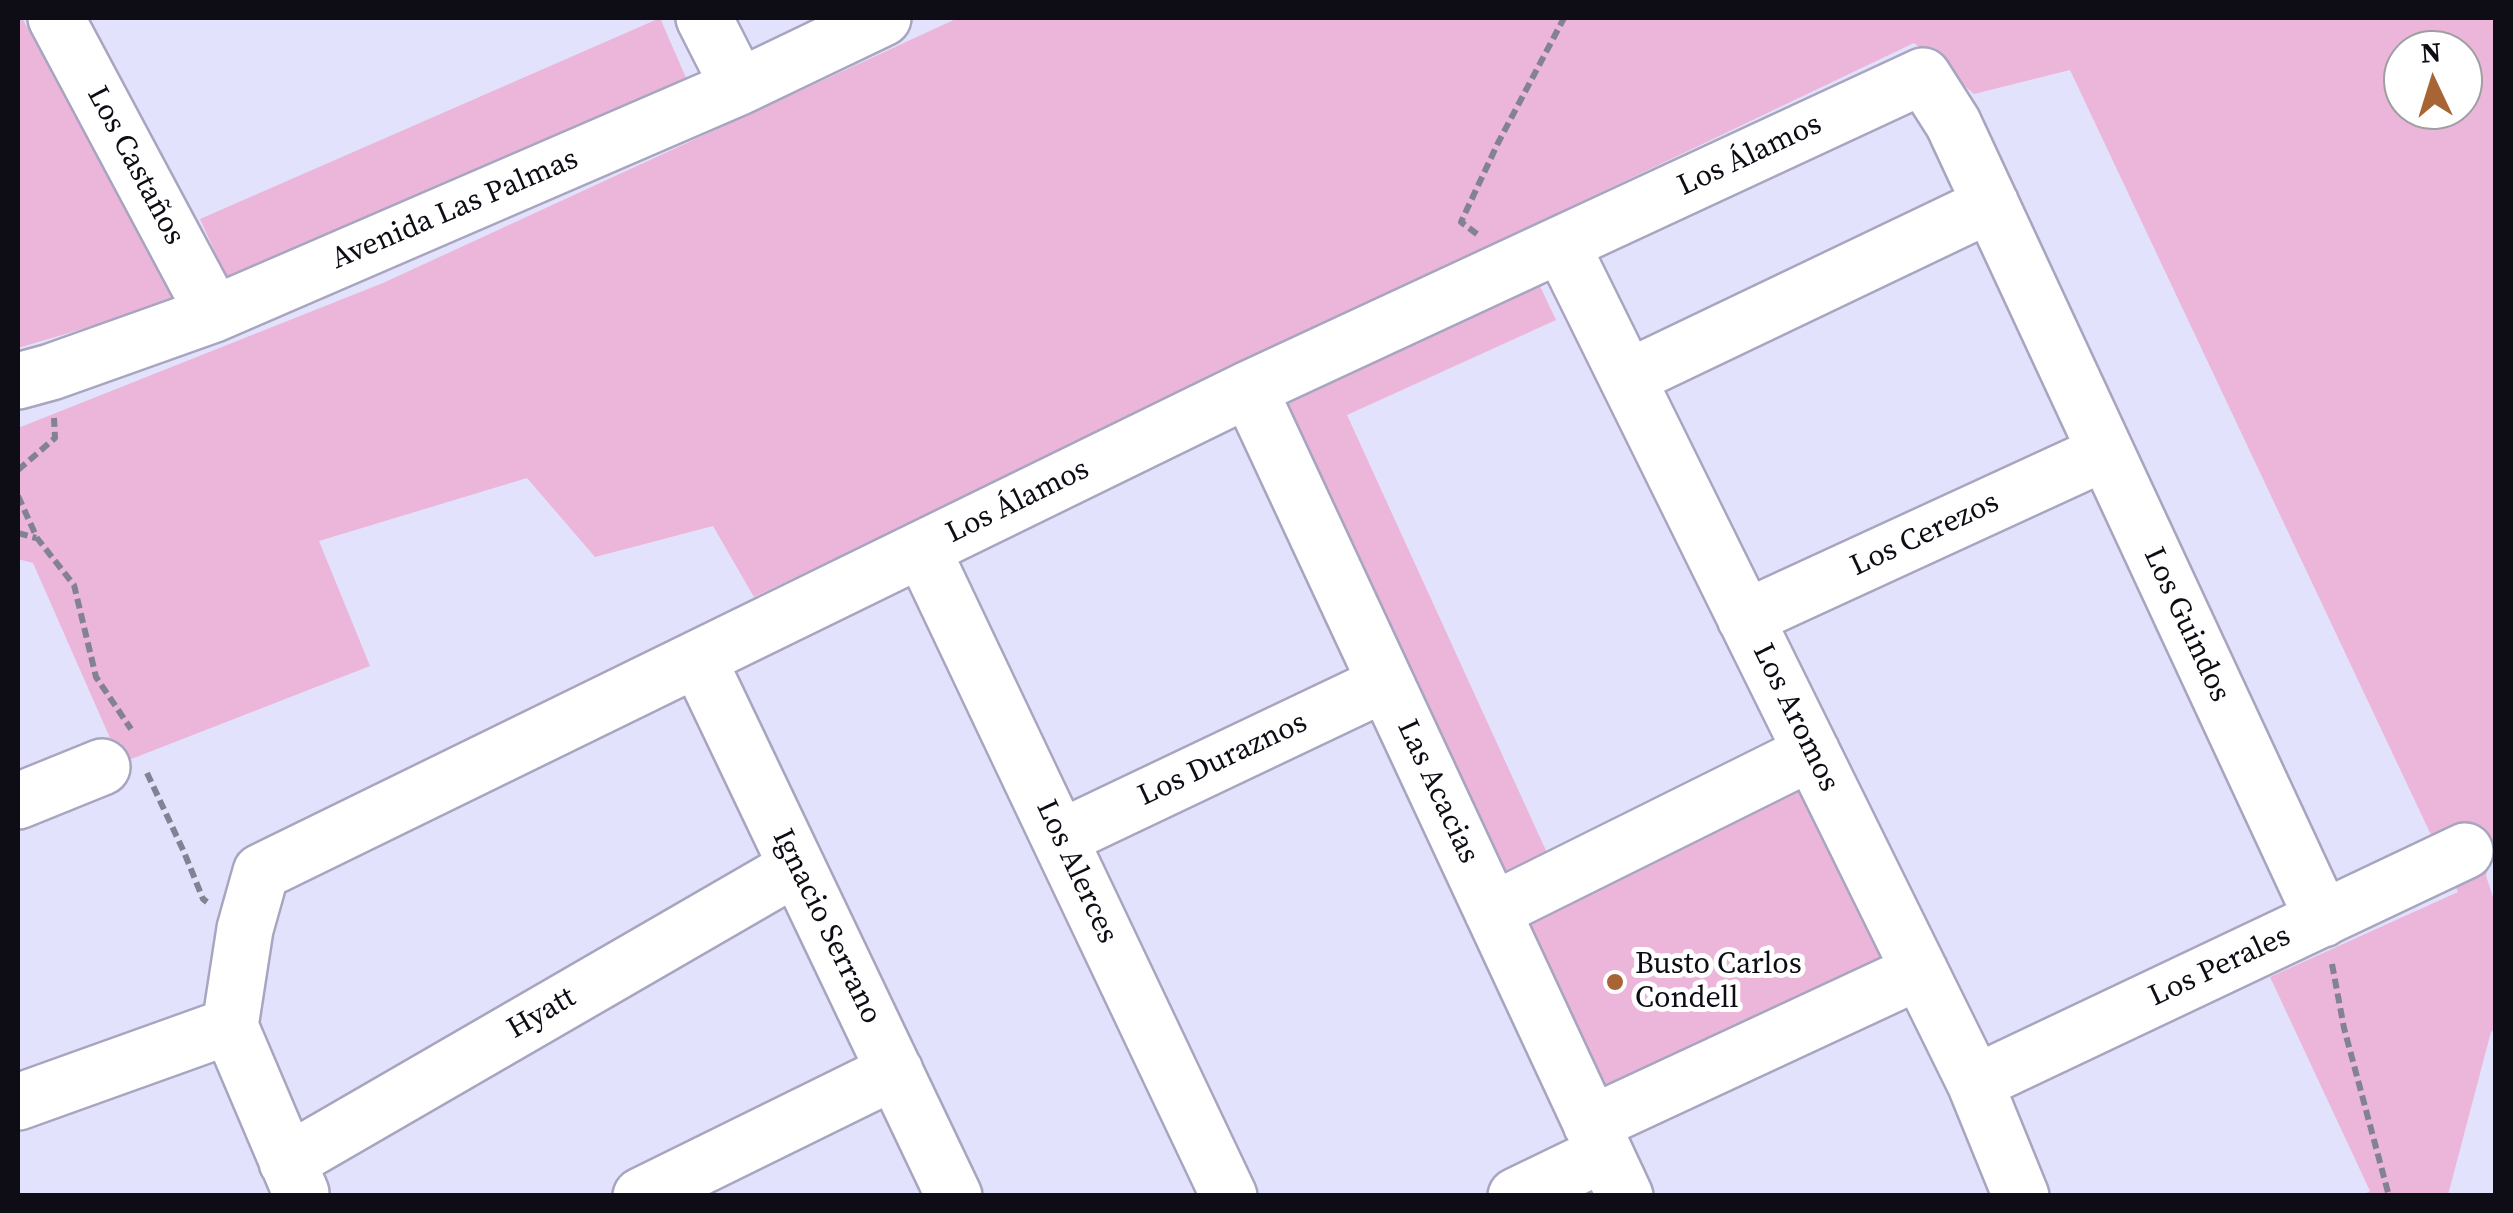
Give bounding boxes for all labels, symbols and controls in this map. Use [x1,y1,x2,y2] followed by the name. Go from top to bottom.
[2383,30,2483,130] north arrow
[2420,32,2443,72] text: N
[78,81,192,251] street label: Los Castaños
[1672,107,1828,205] street label: Los Álamos
[326,142,584,278] street label: Avenida Las Palmas
[941,452,1095,552] street label: Los Álamos
[1845,485,2005,585] street label: Los Cerezos
[2135,542,2237,708] street label: Los Guindos
[1744,638,1846,798] street label: Los Aromos
[1133,705,1313,815] street label: Los Duraznos
[1388,714,1486,870] street label: Las Acacias
[1027,795,1125,949] street label: Los Alerces
[763,824,889,1030] street label: Ignacio Serrano
[2144,919,2296,1015] street label: Los Perales
[1635,947,1802,1018] place label: Busto Carlos Condell
[1604,971,1626,993] marker: Busto Carlos Condell
[502,980,582,1048] street label: Hyatt

